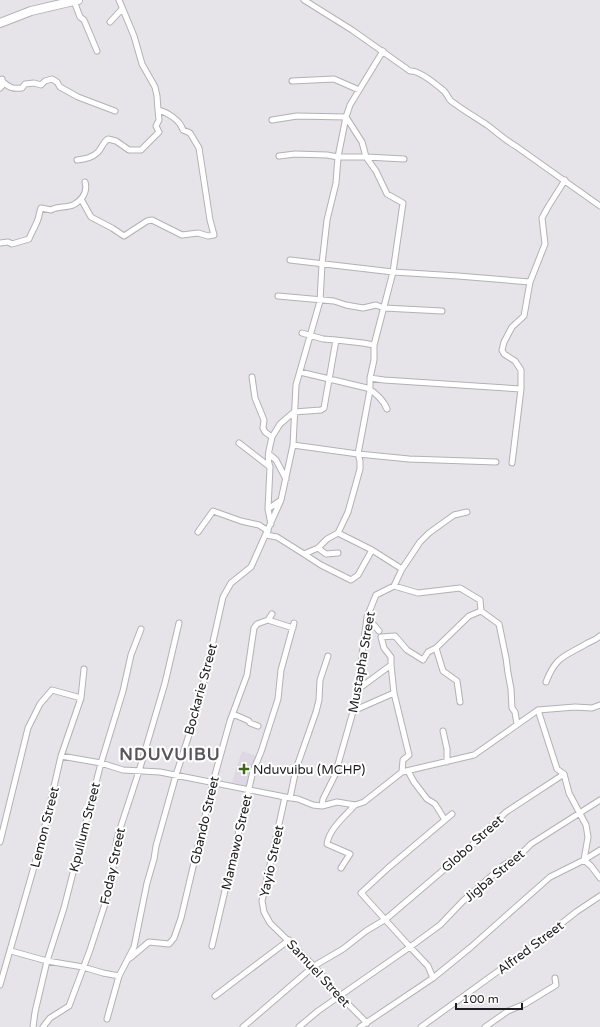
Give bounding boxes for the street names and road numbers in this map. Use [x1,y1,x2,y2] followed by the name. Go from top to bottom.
[345,610,379,714] street label: Mustapha Street
[181,642,221,737] street label: Bockarie Street
[187,775,223,866] street label: Gbando Street
[66,781,104,874] street label: Kpullum Street
[27,785,63,870] street label: Lemon Street
[218,793,256,892] street label: Mamawo Street
[438,812,507,876] street label: Globo Street
[257,824,287,899] street label: Yayio Street
[97,826,129,906] street label: Foday Street
[461,846,528,906] street label: Jigba Street
[494,918,567,978] street label: Alfred Street
[283,937,354,1011] street label: Samuel Street

